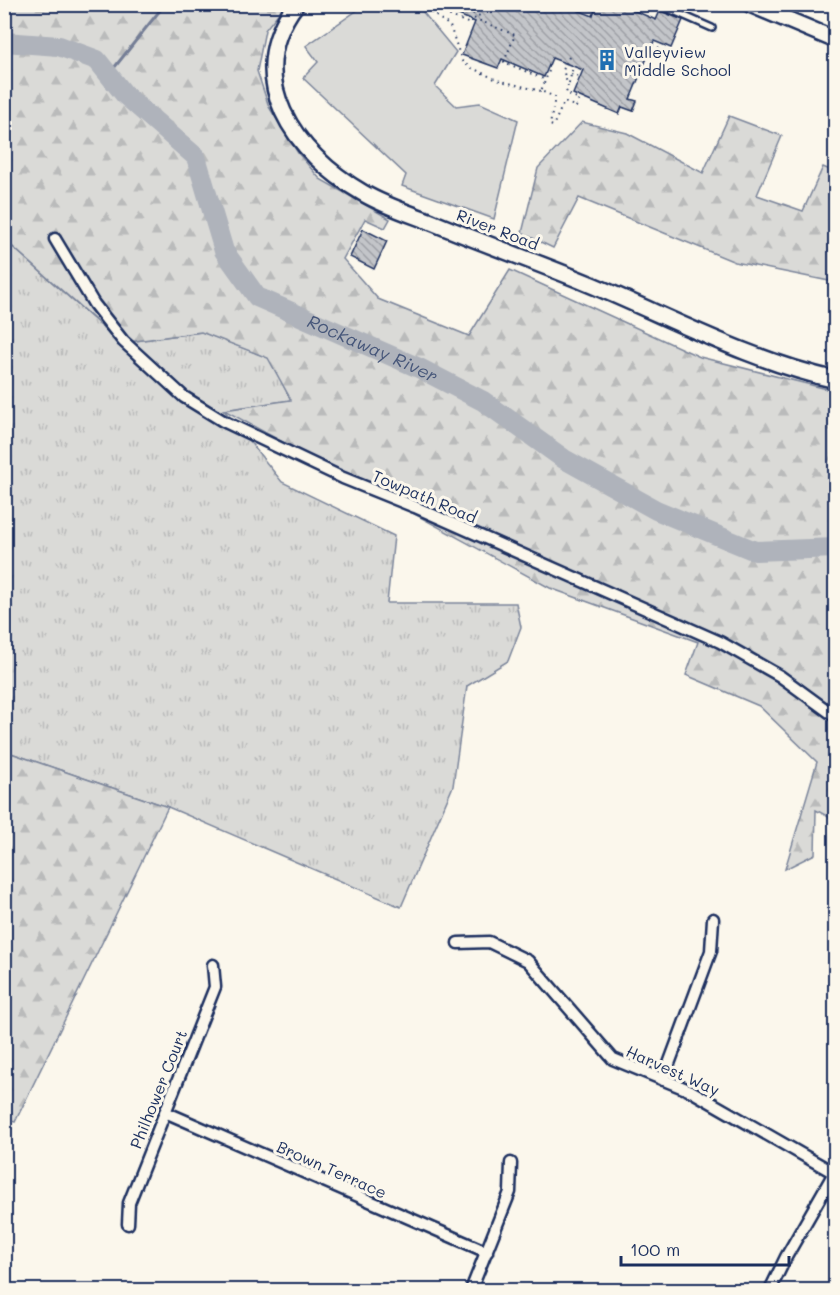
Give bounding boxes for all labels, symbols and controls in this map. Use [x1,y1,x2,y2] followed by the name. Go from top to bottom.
[624,41,731,80] place label: Valleyview Middle School
[595,48,619,72] building icon: Valleyview Middle School
[454,204,542,254] street label: River Road
[304,309,442,388] water label: Rockaway River
[369,465,481,527] street label: Towpath Road
[125,1026,191,1152] street label: Philhower Court
[623,1040,723,1100] street label: Harvest Way
[274,1135,390,1203] street label: Brown Terrace
[621,1229,789,1267] scale bar
[630,1237,680,1261] text: 100 m

